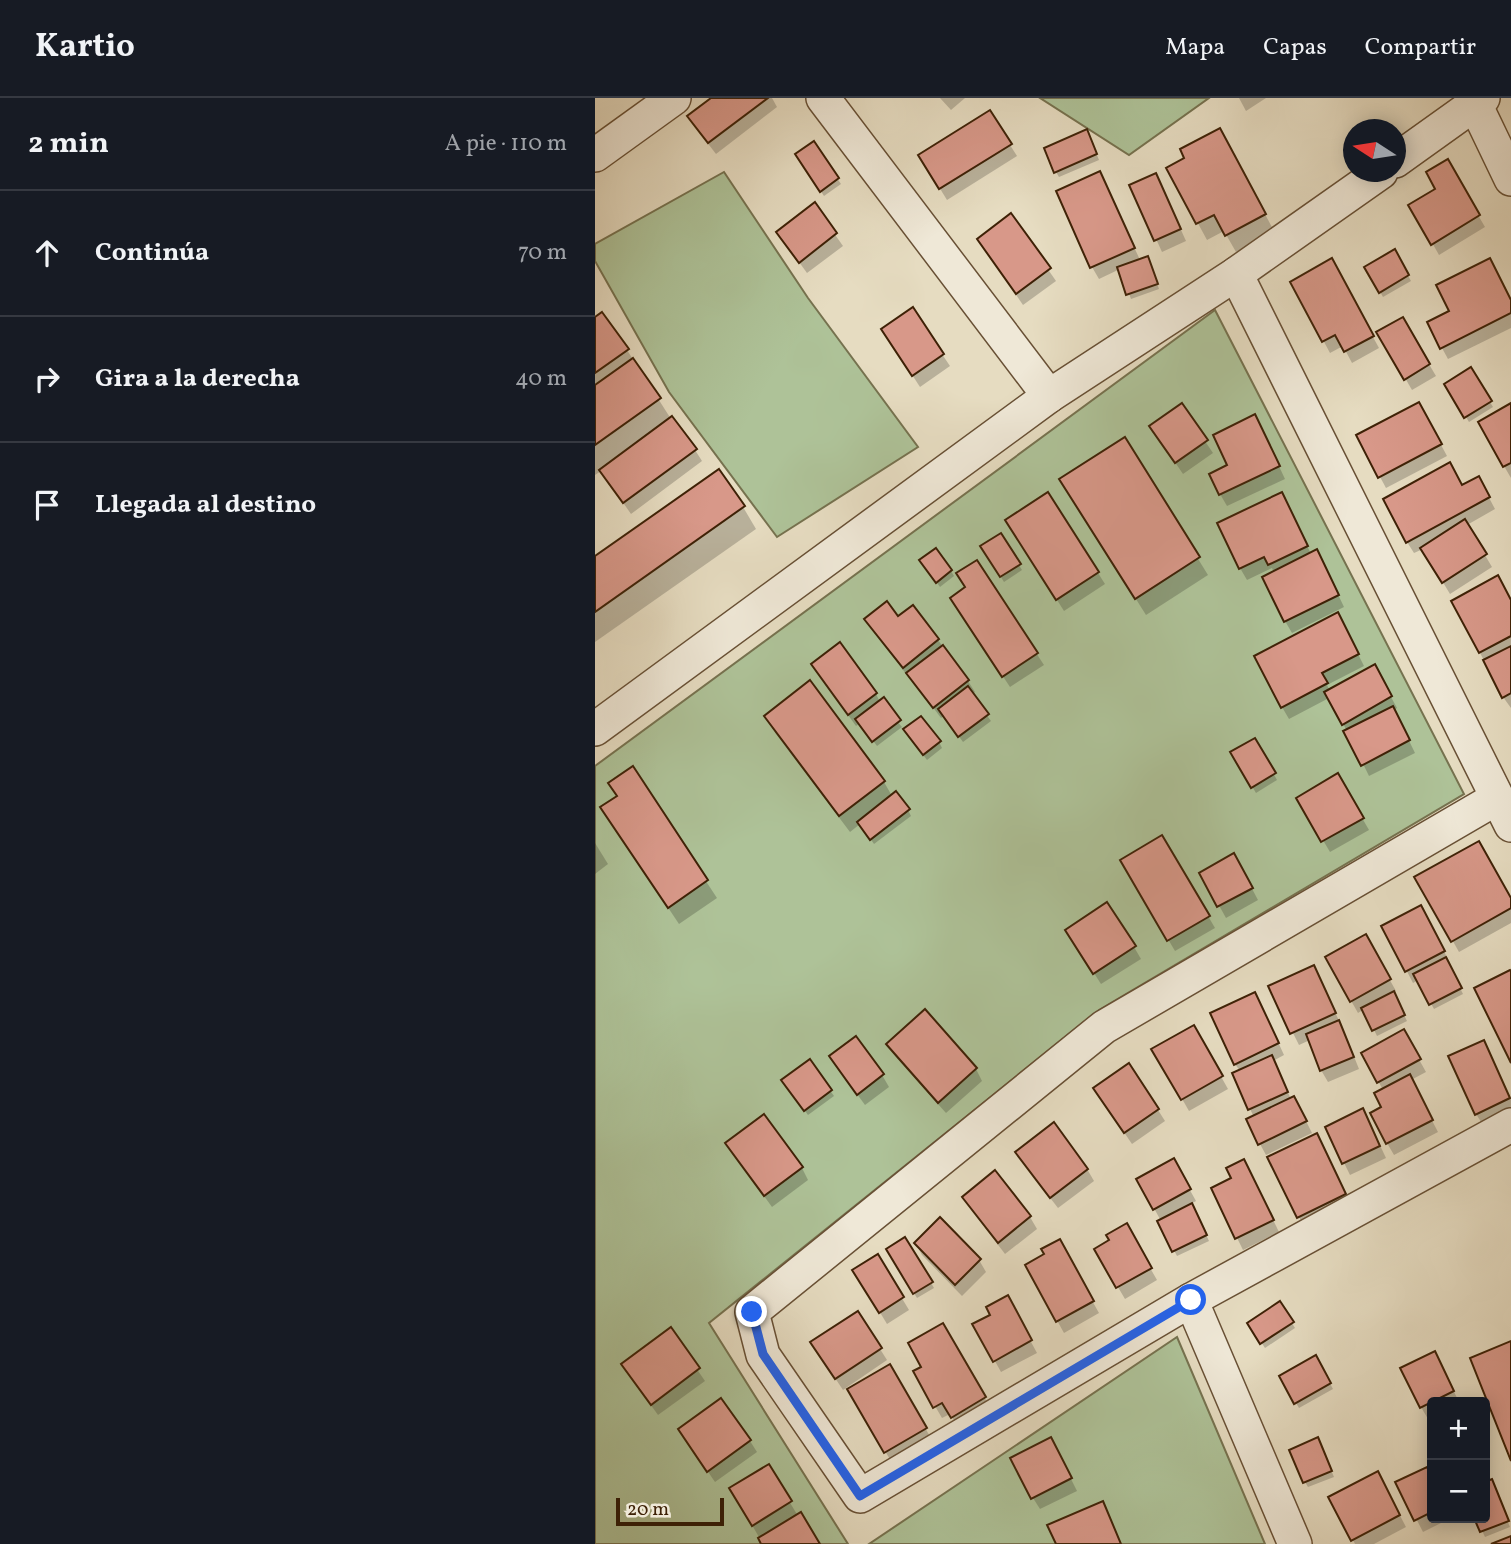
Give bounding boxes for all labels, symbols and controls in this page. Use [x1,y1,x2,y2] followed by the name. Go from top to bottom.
[35,25,135,71] text: Kartio
[1165,31,1225,65] text: Mapa
[1263,31,1327,65] text: Capas
[1365,31,1476,65] text: Compartir
[1343,119,1406,182] north arrow
[28,123,109,165] text: 2 min
[445,128,567,160] text: A pie · 110 m
[28,234,66,272] icon: ahead
[95,235,209,271] text: Continúa
[518,237,567,269] text: 70 m
[28,360,66,398] icon: right
[95,361,300,397] text: Gira a la derecha
[515,363,567,395] text: 40 m
[28,486,66,524] icon: arrive
[95,487,316,523] text: Llegada al destino
[1175,1284,1206,1315] route start
[736,1296,767,1327] route end
[1427,1397,1490,1523] map controls
[1427,1397,1490,1460] button: +
[1427,1460,1490,1523] button: −
[616,1495,725,1527] scale bar
[627,1497,669,1523] text: 20 m

